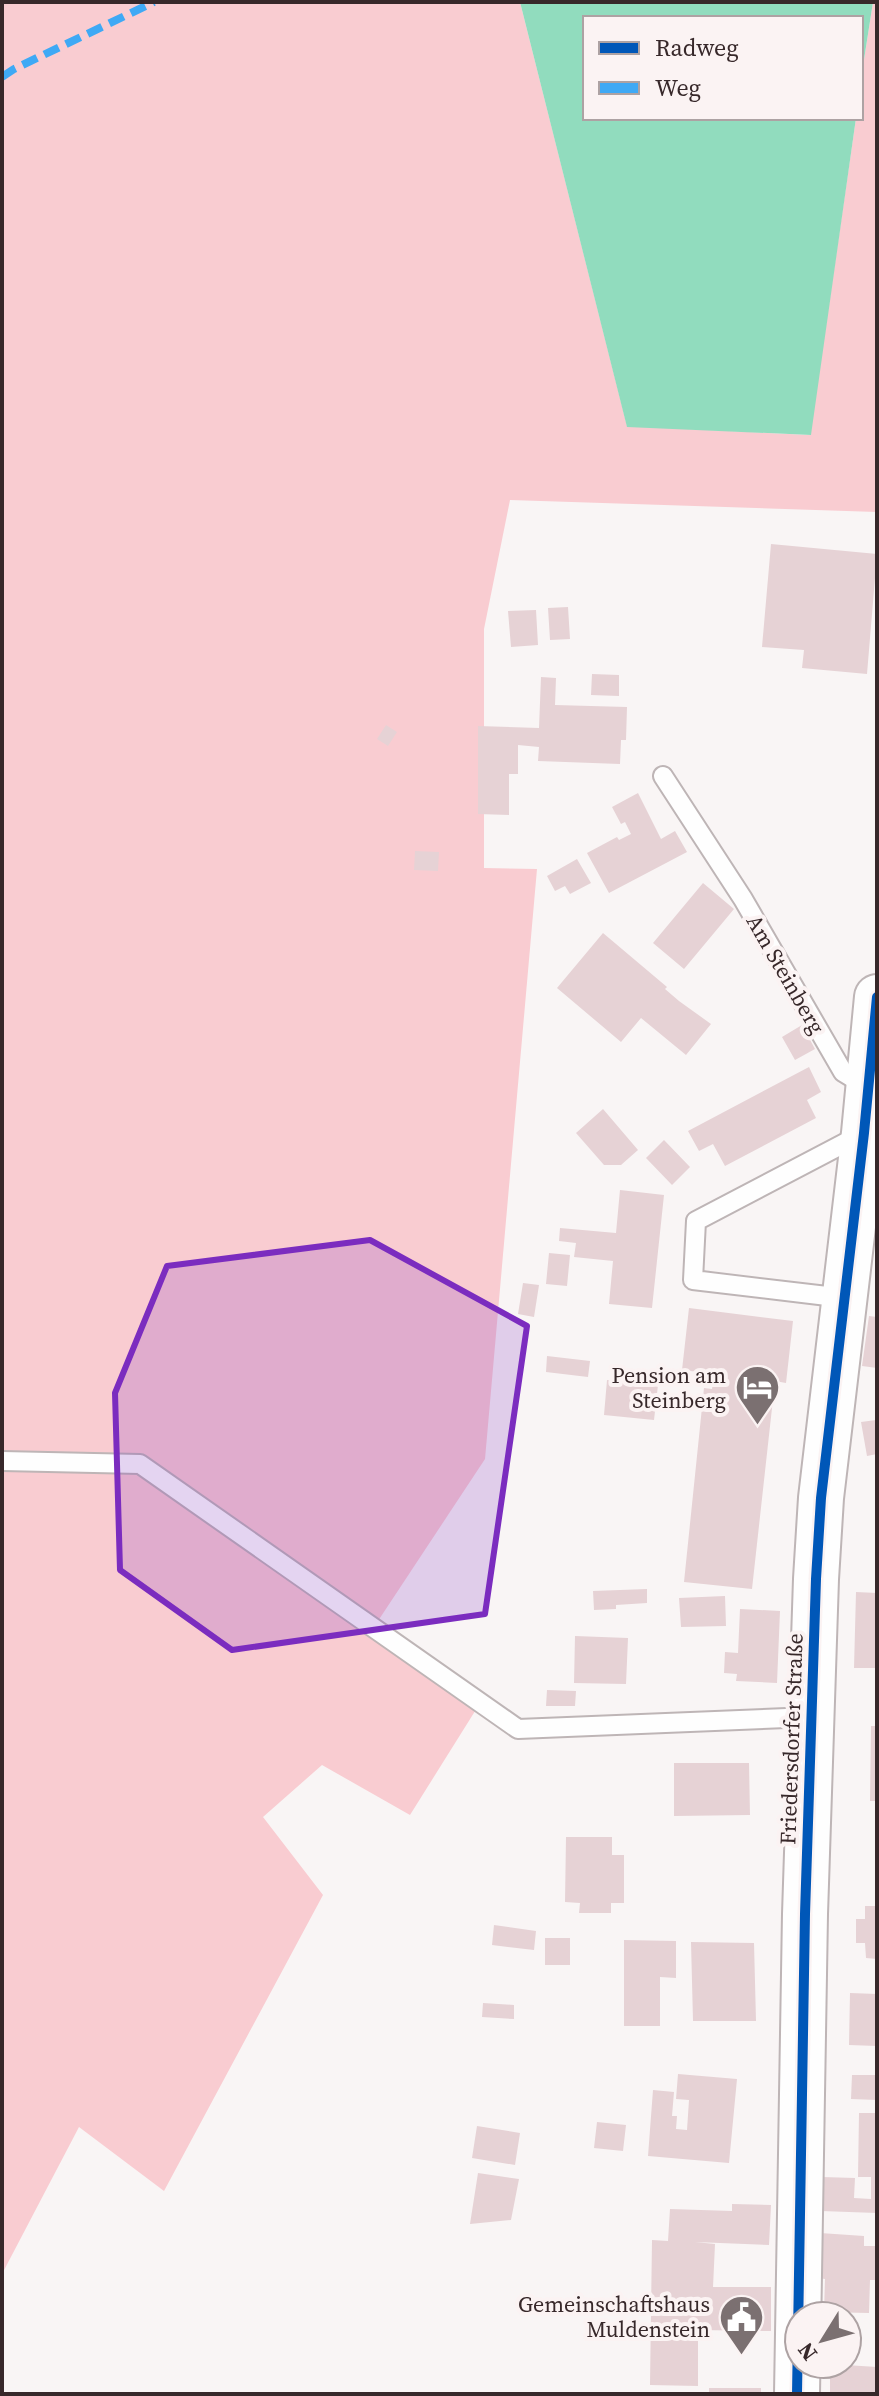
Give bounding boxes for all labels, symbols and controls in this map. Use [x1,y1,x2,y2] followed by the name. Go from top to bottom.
[583,16,863,120] legend
[655,31,739,64] text: Radweg
[655,71,701,104] text: Weg
[740,909,832,1039] street label: Am Steinberg
[611,1360,726,1415] place label: Pension am Steinberg
[733,1364,781,1427] hotel icon: Pension am Steinberg
[772,1633,810,1845] street label: Friedersdorfer Straße
[518,2289,710,2344] place label: Gemeinschaftshaus Muldenstein
[717,2293,765,2356] public building icon: Gemeinschaftshaus Muldenstein
[783,2300,863,2380] north arrow
[790,2337,824,2367] text: N

